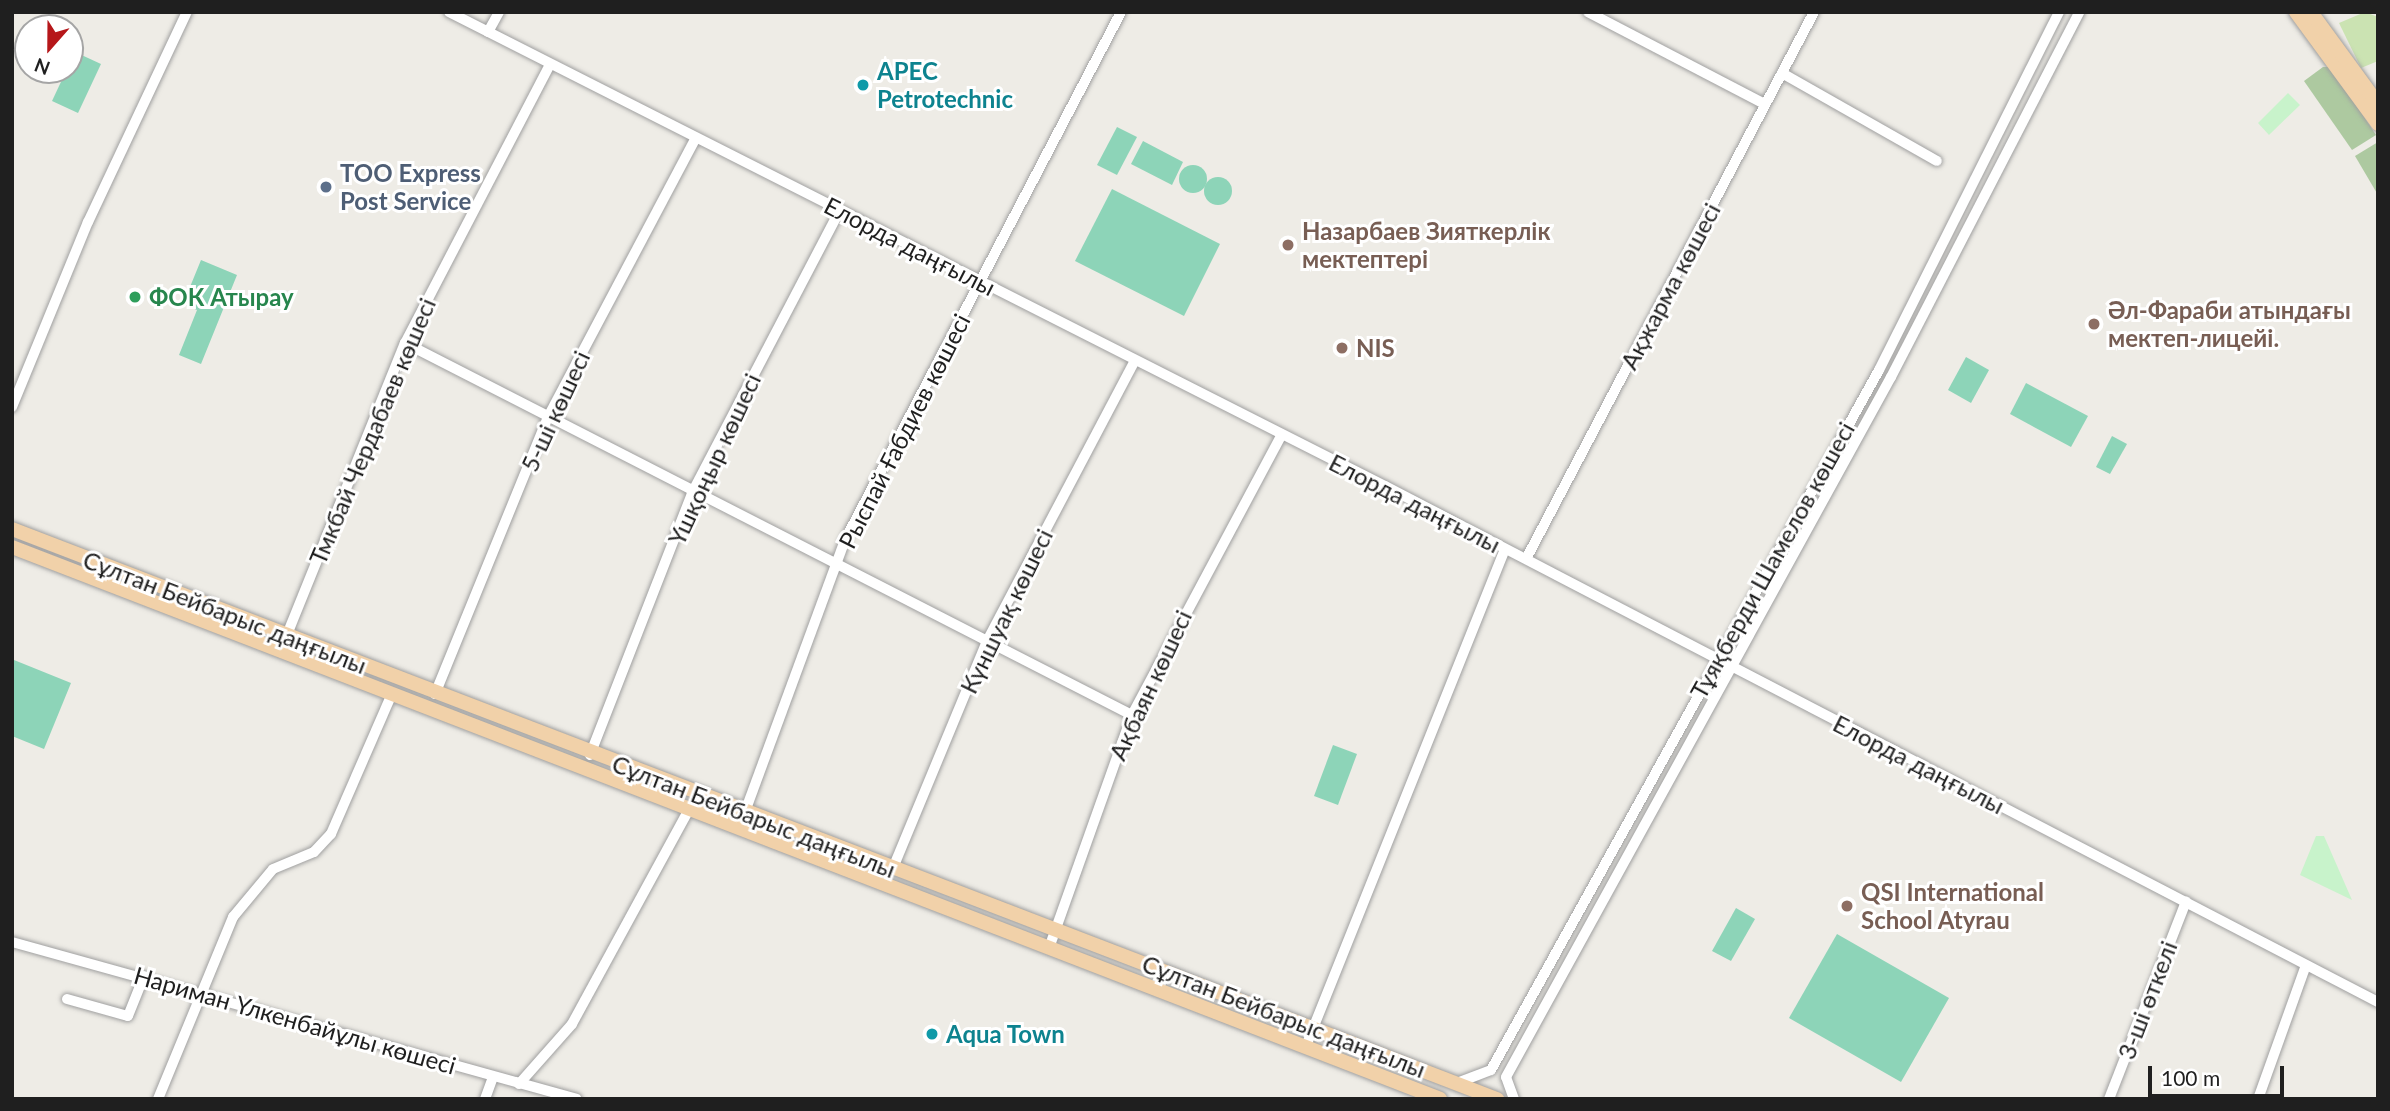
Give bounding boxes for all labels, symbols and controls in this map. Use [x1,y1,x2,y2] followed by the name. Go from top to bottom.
[14,14,84,84] north arrow
[31,54,53,81] text: N
[877,57,1013,113] place label: APEC Petrotechnic
[855,77,871,93] marker: APEC Petrotechnic
[340,159,481,215] place label: ТОО Express Post Service
[318,179,334,195] marker: ТОО Express Post Service
[820,190,1000,302] street label: Елорда даңғылы
[1614,198,1726,374] street label: Ақжарма көшесі
[1302,217,1550,273] place label: Назарбаев Зияткерлік мектептері
[1280,237,1296,253] marker: Назарбаев Зияткерлік мектептері
[149,283,294,311] place label: ФОК Атырау
[127,289,143,305] marker: ФОК Атырау
[303,294,441,568] street label: Тмкбай Чердабаев көшесі
[2108,296,2351,352] place label: Әл-Фараби атындағы мектеп-лицейі.
[832,309,976,553] street label: Рыспай Ғабдиев көшесі
[2086,316,2102,332] marker: Әл-Фараби атындағы мектеп-лицейі.
[1356,334,1395,362] place label: NIS
[1334,340,1350,356] marker: NIS
[515,346,595,476] street label: 5-ші көшесі
[662,369,766,549] street label: Үшқоңыр көшесі
[1684,417,1860,703] street label: Тұяқберди Шамелов көшесі
[1325,447,1505,559] street label: Елорда даңғылы
[954,524,1058,698] street label: Күншуақ көшесі
[79,545,371,679] street label: Сұлтан Бейбарыс даңғылы
[1103,605,1197,765] street label: Ақбаян көшесі
[1829,708,2009,820] street label: Елорда даңғылы
[608,749,900,883] street label: Сұлтан Бейбарыс даңғылы
[1861,878,2044,934] place label: QSI International School Atyrau
[1839,898,1855,914] marker: QSI International School Atyrau
[2111,937,2183,1063] street label: 3-ші өткелі
[1138,949,1430,1083] street label: Сұлтан Бейбарыс даңғылы
[131,960,459,1080] street label: Нариман Үлкенбайұлы көшесі
[946,1020,1065,1048] place label: Aqua Town
[924,1026,940,1042] marker: Aqua Town
[2152,1052,2288,1096] scale bar
[2161,1065,2220,1090] text: 100 m

